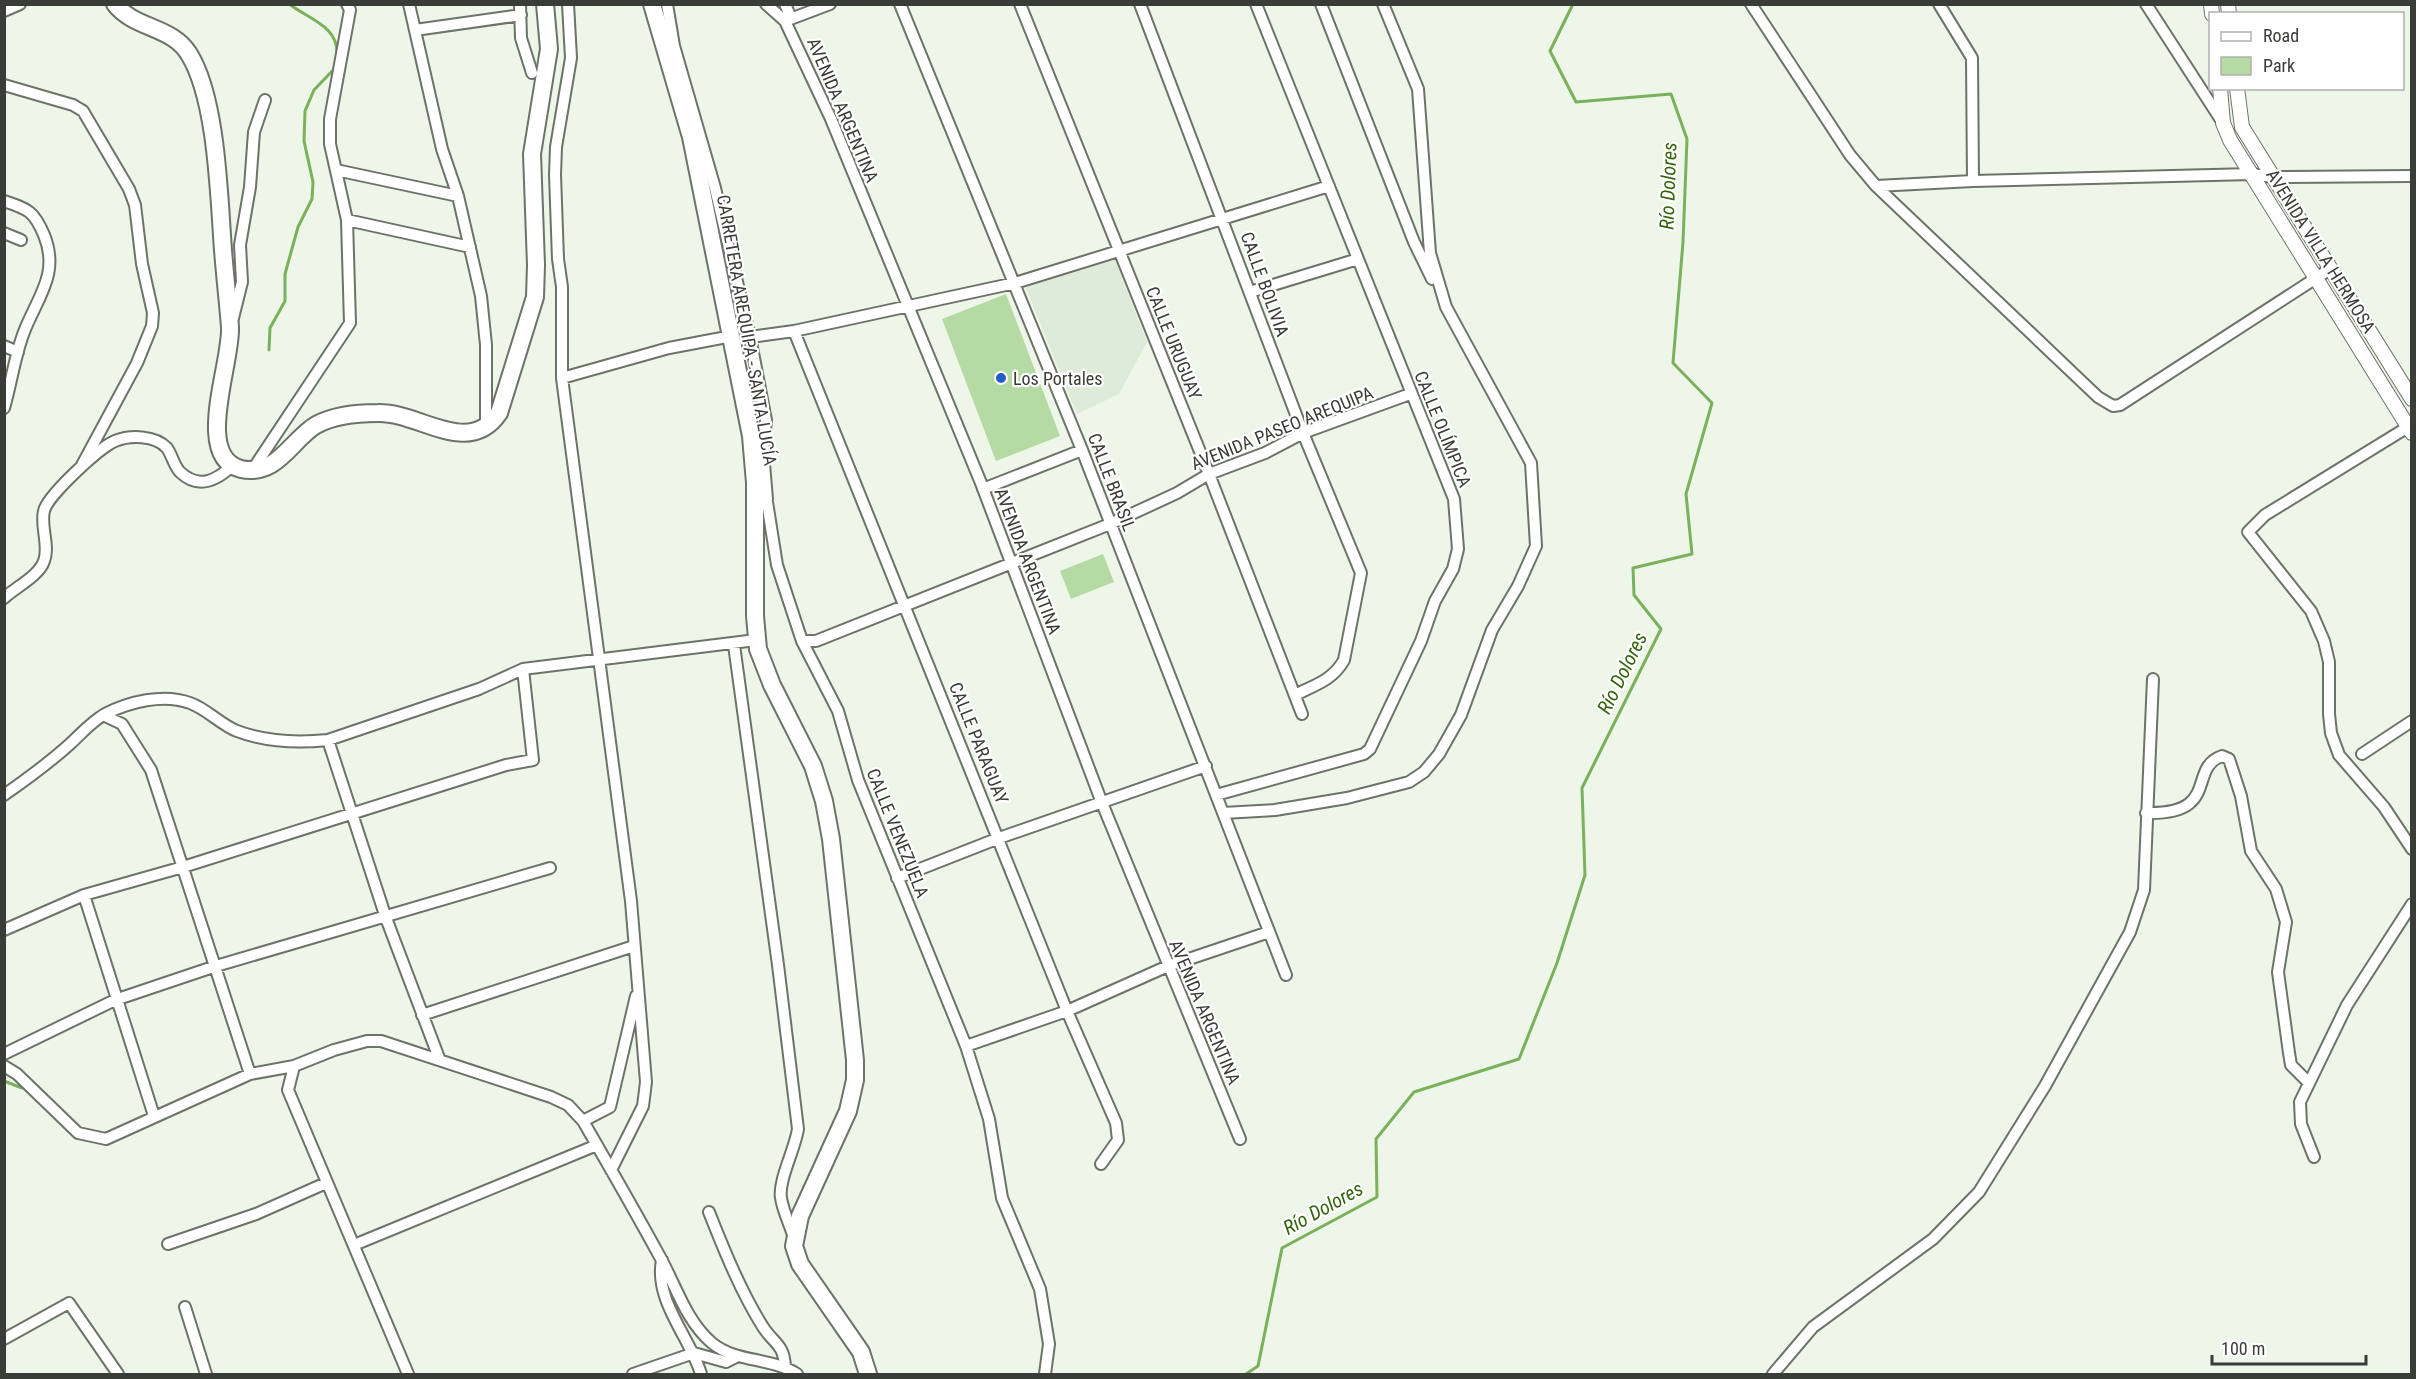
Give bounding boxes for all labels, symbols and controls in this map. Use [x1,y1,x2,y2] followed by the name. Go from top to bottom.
[2209,12,2404,90] legend
[2263,25,2299,46] text: Road
[803,35,883,186] street label: AVENIDA ARGENTINA
[2263,55,2295,76] text: Park
[1654,142,1682,230] water label: Río Dolores
[2262,165,2380,337] street label: AVENIDA VILLA HERMOSA
[713,193,781,468] street label: CARRETERA AREQUIPA - SANTA LUCÍA
[1236,229,1294,340] street label: CALLE BOLIVIA
[1142,283,1206,403] street label: CALLE URUGUAY
[1013,368,1102,389] place label: Los Portales
[1410,368,1476,491] street label: CALLE OLÍMPICA
[994,371,1008,385] marker: Los Portales
[1188,382,1377,474] street label: AVENIDA PASEO AREQUIPA
[1084,430,1140,534] street label: CALLE BRASIL
[990,485,1066,638] street label: AVENIDA ARGENTINA
[1592,628,1652,718] water label: Río Dolores
[945,679,1013,807] street label: CALLE PARAGUAY
[863,765,934,901] street label: CALLE VENEZUELA
[1165,937,1245,1088] street label: AVENIDA ARGENTINA
[1279,1176,1367,1240] water label: Río Dolores
[2212,1328,2366,1366] scale bar
[2221,1338,2265,1359] text: 100 m

